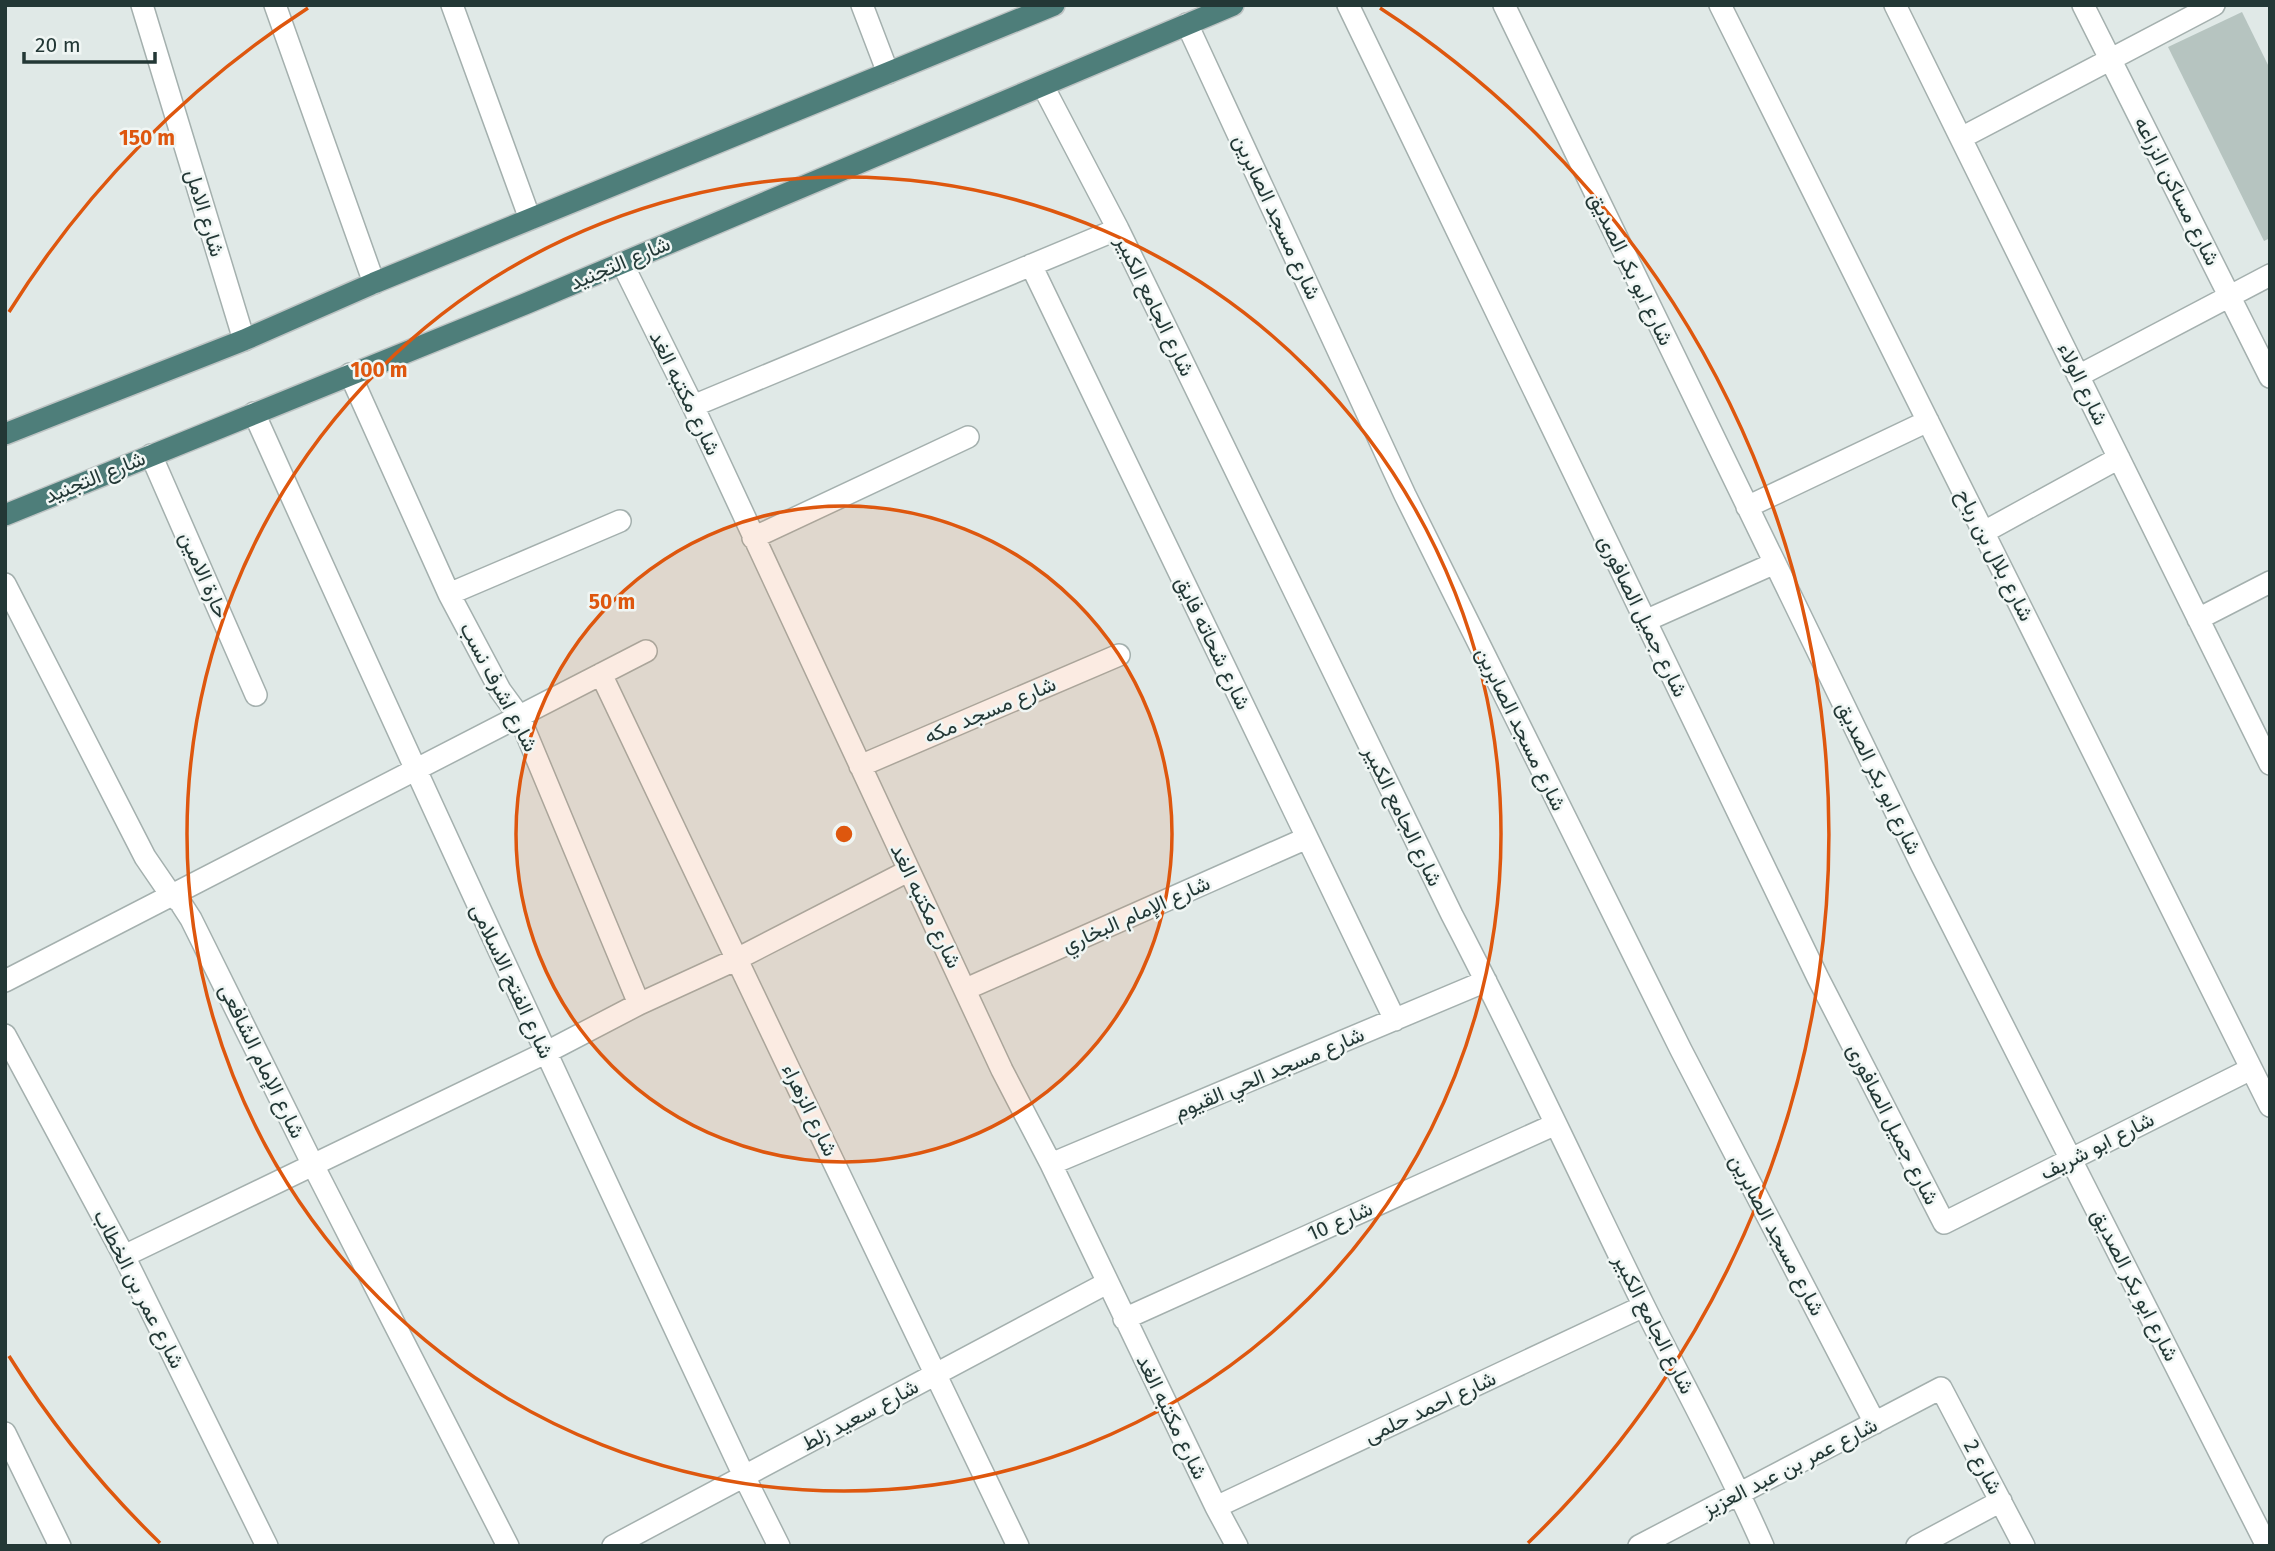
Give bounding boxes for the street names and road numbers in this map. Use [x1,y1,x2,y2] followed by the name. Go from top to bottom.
[2127,112,2226,270] street label: شارع مساكن الزراعه
[1226,130,1327,304] street label: شارع مسجد الصابرين
[178,166,231,260] street label: شارع الامل
[1582,188,1679,350] street label: شارع ابو بكر الصديق
[566,230,674,297] street label: شارع التجنيد
[1108,231,1200,381] street label: شارع الجامع الكبير
[643,327,726,460] street label: شارع مكتبه الغد
[2051,339,2114,430] street label: شارع الولاء
[41,445,150,510] street label: شارع التجنيد
[1950,485,2039,626] street label: شارع بلال بن رباح
[173,528,235,622] street label: حارة الامين
[1592,531,1694,702] street label: شارع جميل الصافورى
[1169,572,1257,714] street label: شارع شحاته فايق
[453,618,544,757] street label: شارع اشرف نسب
[1469,643,1572,816] street label: شارع مسجد الصابرين
[920,671,1060,750] street label: شارع مسجد مكه
[1830,697,1927,859] street label: شارع ابو بكر الصديق
[1356,741,1448,891] street label: شارع الجامع الكبير
[884,840,967,973] street label: شارع مكتبه الغد
[1058,870,1216,962] street label: شارع الإمام البخاري
[464,899,559,1063] street label: شارع الفتح الاسلامى
[212,979,311,1143] street label: شارع الإمام الشافعى
[1170,1021,1370,1129] street label: شارع مسجد الحي القيوم
[1840,1039,1945,1209] street label: شارع جميل الصافورى
[776,1059,844,1161] street label: شارع الزهراء
[2036,1106,2159,1187] street label: شارع ابو شريف
[1723,1150,1830,1321] street label: شارع مسجد الصابرين
[1303,1195,1377,1248] street label: شارع 10
[87,1205,190,1373] street label: شارع عمر بن الخطاب
[2085,1205,2185,1366] street label: شارع ابو بكر الصديق
[1606,1249,1700,1399] street label: شارع الجامع الكبير
[1130,1351,1213,1484] street label: شارع مكتبه الغد
[1360,1365,1500,1450] street label: شارع احمد حلمى
[797,1373,923,1458] street label: شارع سعيد زلط
[1697,1412,1882,1524] street label: شارع عمر بن عبد العزيز
[1957,1435,2008,1499] street label: شارع 2

